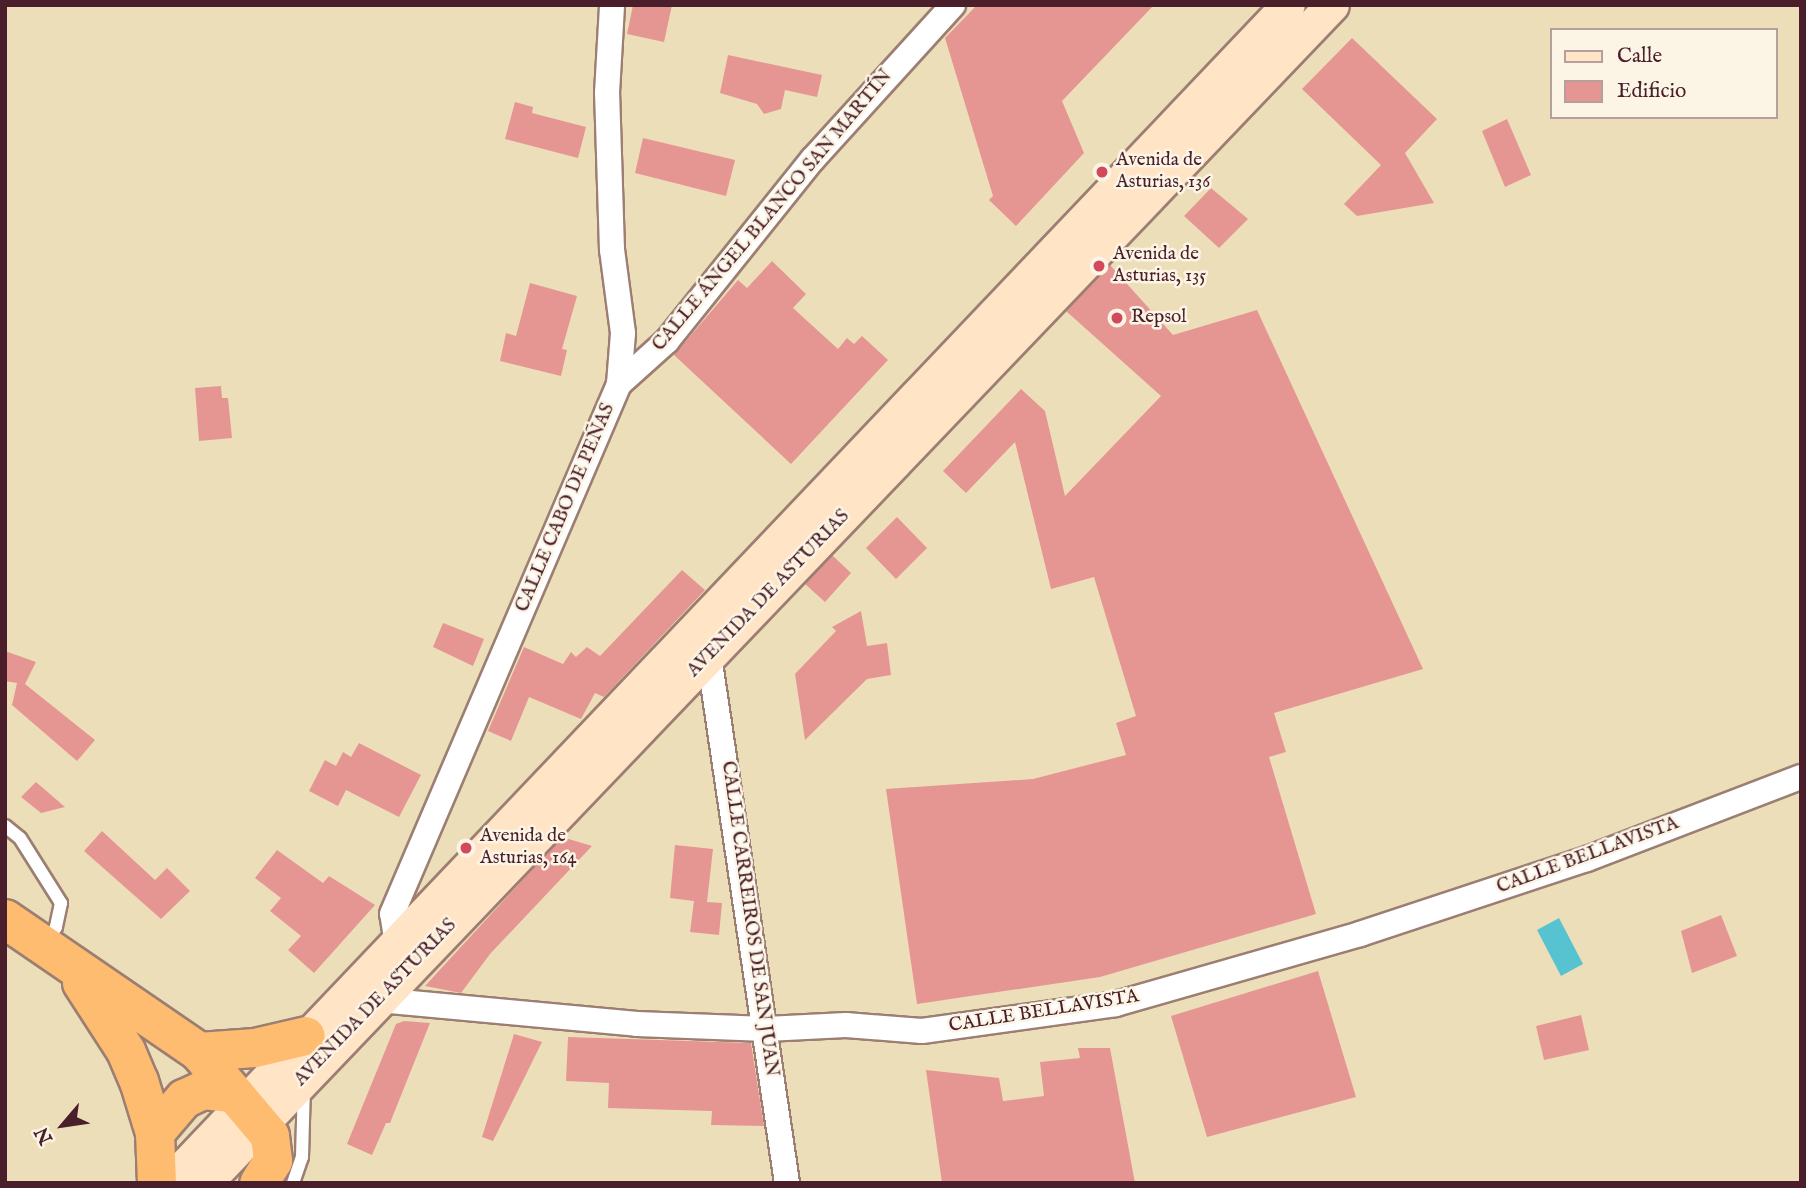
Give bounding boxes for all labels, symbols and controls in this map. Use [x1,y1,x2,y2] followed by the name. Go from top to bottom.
[1550,28,1778,119] legend
[1617,43,1662,70] text: Calle
[648,66,898,356] street label: CALLE ÁNGEL BLANCO SAN MARTÍN
[1617,78,1686,105] text: Edificio
[1116,150,1210,194] place label: Avenida de Asturias, 136
[1094,164,1110,180] marker: Avenida de Asturias, 136
[1113,244,1206,288] place label: Avenida de Asturias, 135
[1091,258,1107,274] marker: Avenida de Asturias, 135
[1131,307,1186,329] place label: Repsol
[1109,310,1125,326] marker: Repsol
[512,400,620,616] street label: CALLE CABO DE PEÑAS
[683,505,855,683] street label: AVENIDA DE ASTURIAS
[716,760,782,1078] street label: CALLE CARREIROS DE SAN JUAN
[1494,812,1682,900] street label: CALLE BELLAVISTA
[480,826,576,870] place label: Avenida de Asturias, 164
[458,840,474,856] marker: Avenida de Asturias, 164
[290,914,462,1092] street label: AVENIDA DE ASTURIAS
[947,986,1141,1038] street label: CALLE BELLAVISTA
[28,1090,98,1160] north arrow
[30,1122,59,1148] text: N

